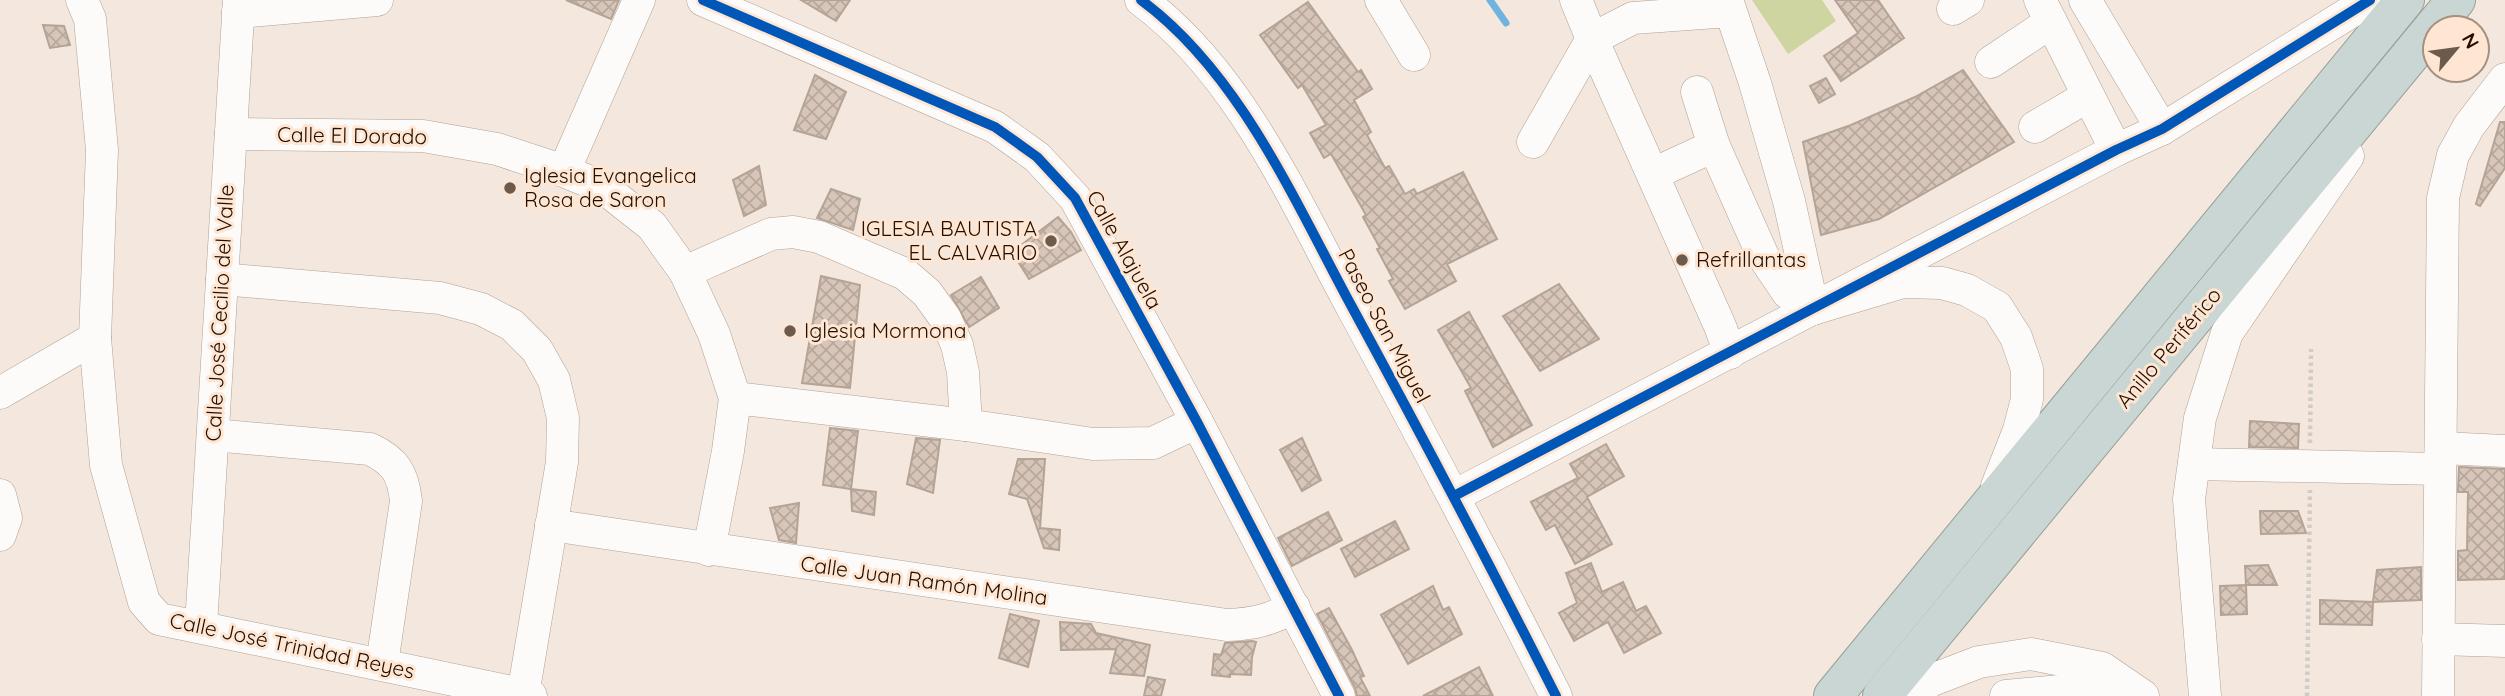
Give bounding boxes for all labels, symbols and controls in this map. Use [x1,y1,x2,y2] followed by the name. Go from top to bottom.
[2421,14,2491,84] north arrow
[2457,29,2485,53] text: N
[277,121,427,149] street label: Calle El Dorado
[524,162,697,212] place label: Iglesia Evangelica Rosa de Saron
[502,180,518,196] marker: Iglesia Evangelica Rosa de Saron
[199,184,239,442] street label: Calle José Cecilio del Valle
[1082,186,1168,313] street label: Calle Alajuela
[861,215,1037,265] place label: IGLESIA BAUTISTA EL CALVARIO
[1043,233,1059,249] marker: IGLESIA BAUTISTA EL CALVARIO
[1333,244,1437,407] street label: Paseo San Miguel
[1696,246,1806,272] place label: Refrillantas
[1674,252,1690,268] marker: Refrillantas
[2110,282,2226,413] street label: Anillo Periférico
[804,317,966,343] place label: Iglesia Mormona
[782,323,798,339] marker: Iglesia Mormona
[799,550,1049,610] street label: Calle Juan Ramón Molina
[168,606,417,684] street label: Calle José Trinidad Reyes

